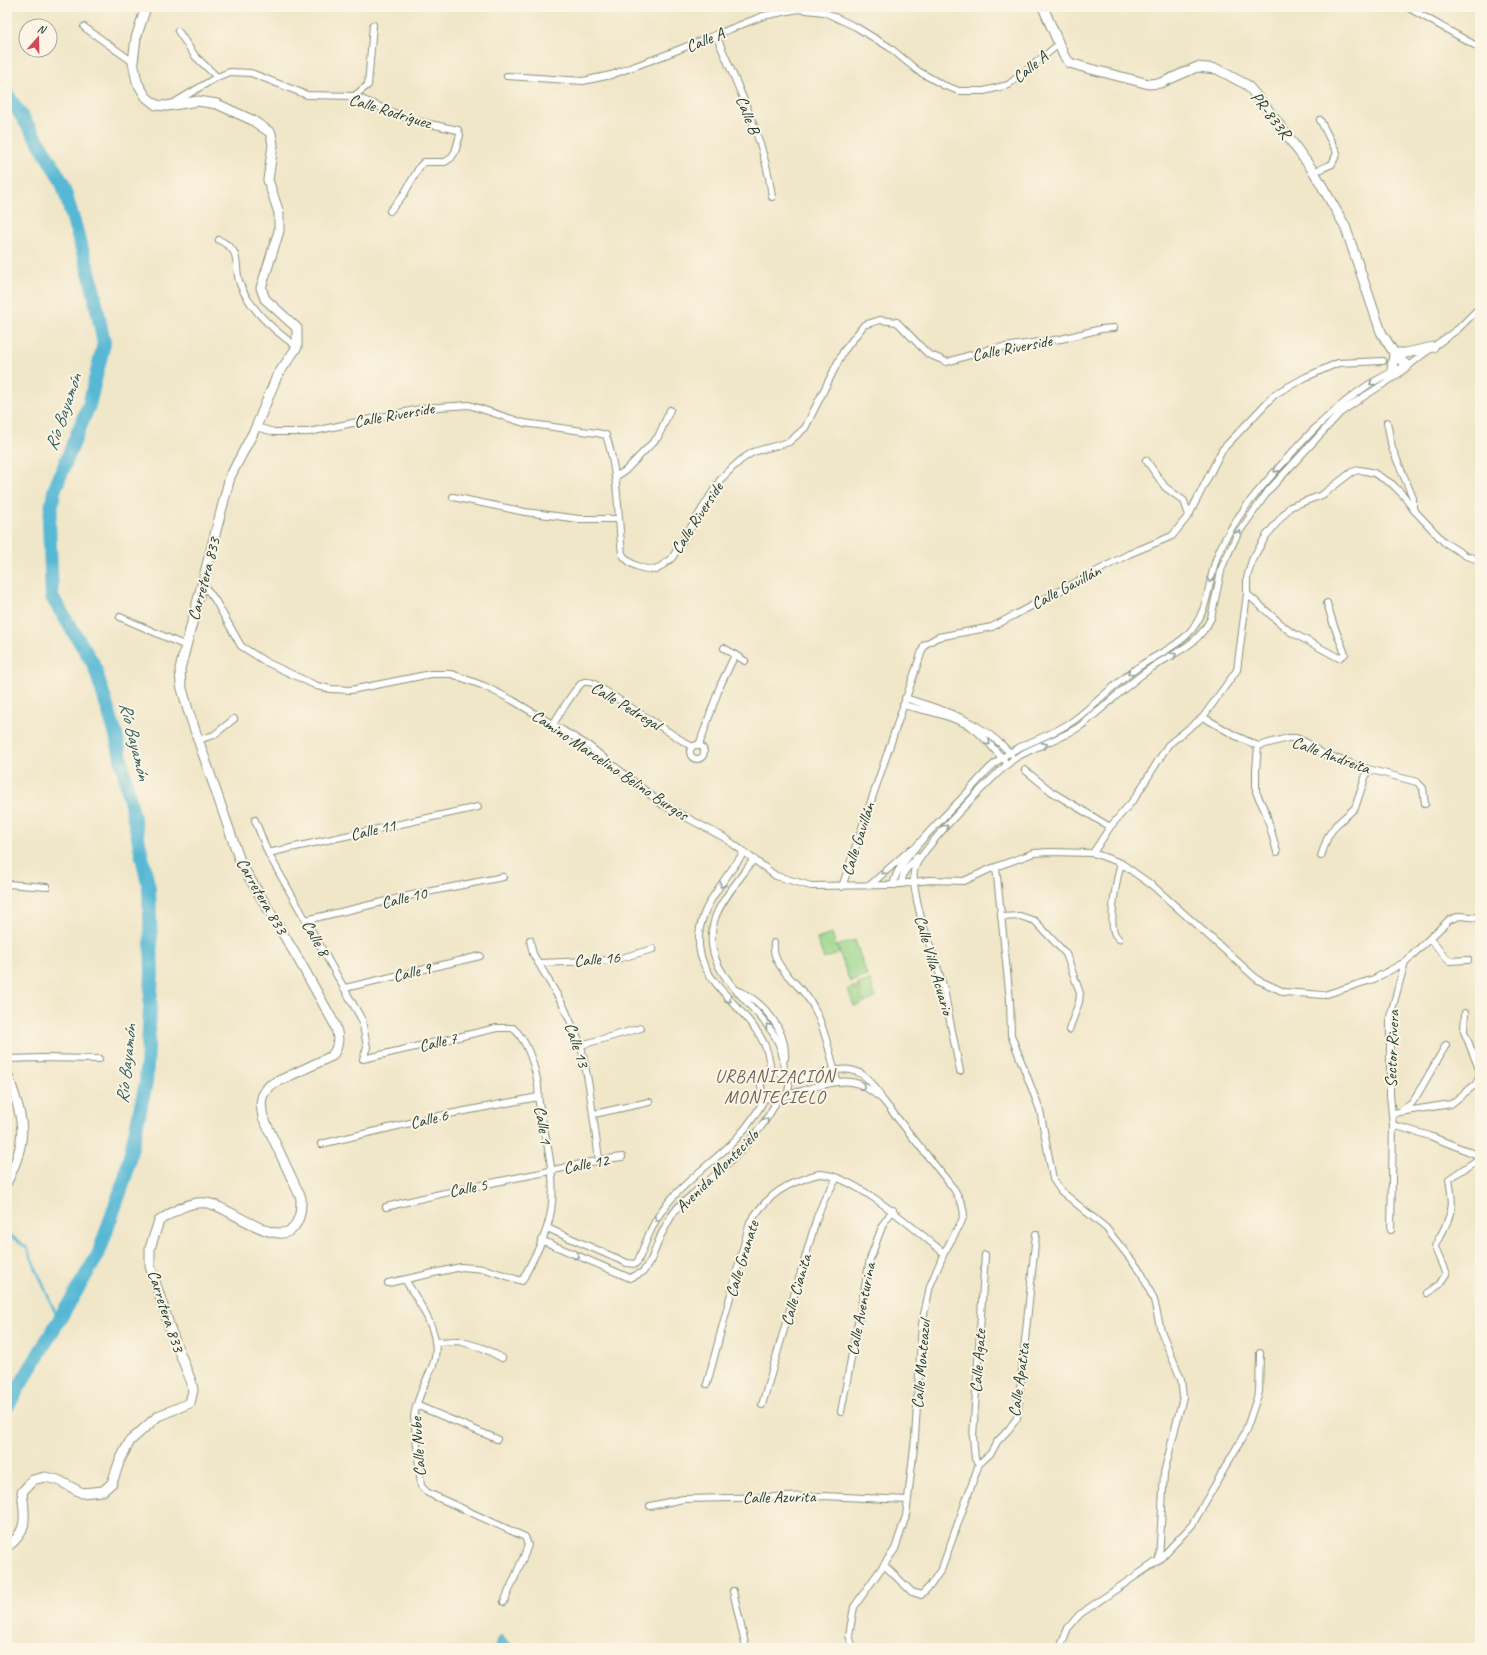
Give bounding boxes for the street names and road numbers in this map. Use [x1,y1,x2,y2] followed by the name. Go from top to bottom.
[683,22,729,57] street label: Calle A
[1008,46,1053,88] street label: Calle A
[1246,87,1297,144] street label: PR-833R
[347,89,435,134] street label: Calle Rodríguez
[731,93,765,138] street label: Calle B
[970,330,1055,366] street label: Calle Riverside
[352,397,437,432] street label: Calle Riverside
[666,477,729,558] street label: Calle Riverside
[183,534,225,623] street label: Carretera 833
[1028,559,1106,614] street label: Calle Gavillán
[587,677,668,737] street label: Calle Pedregal
[528,705,693,826] street label: Camino Marcelino Belino Burgos
[1289,731,1374,779] street label: Calle Andreíta
[836,798,880,878] street label: Calle Gavillán
[348,814,399,845] street label: Calle 11
[232,854,293,939] street label: Carretera 833
[379,882,430,913] street label: Calle 10
[910,913,959,1019] street label: Calle Villa Acuario
[297,916,336,962] street label: Calle 8
[573,946,622,971] street label: Calle 16
[391,957,434,987] street label: Calle 9
[1380,1009,1404,1088] street label: Sector Rivera
[560,1020,595,1071] street label: Calle 13
[417,1027,460,1057] street label: Calle 7
[408,1104,451,1134] street label: Calle 6
[529,1104,557,1147] street label: Calle 1
[671,1124,764,1217] street label: Avenida Montecielo
[561,1149,612,1179] street label: Calle 12
[447,1174,490,1202] street label: Calle 5
[720,1217,764,1300] street label: Calle Granate
[776,1250,817,1328] street label: Calle Cianita
[842,1259,881,1357] street label: Calle Aventurina
[143,1267,190,1356] street label: Carretera 833
[907,1316,936,1409] street label: Calle Monteazul
[965,1327,991,1393] street label: Calle Agate
[1003,1341,1035,1418] street label: Calle Apatita
[405,1415,431,1477] street label: Calle Nube
[742,1486,817,1508] street label: Calle Azurita

